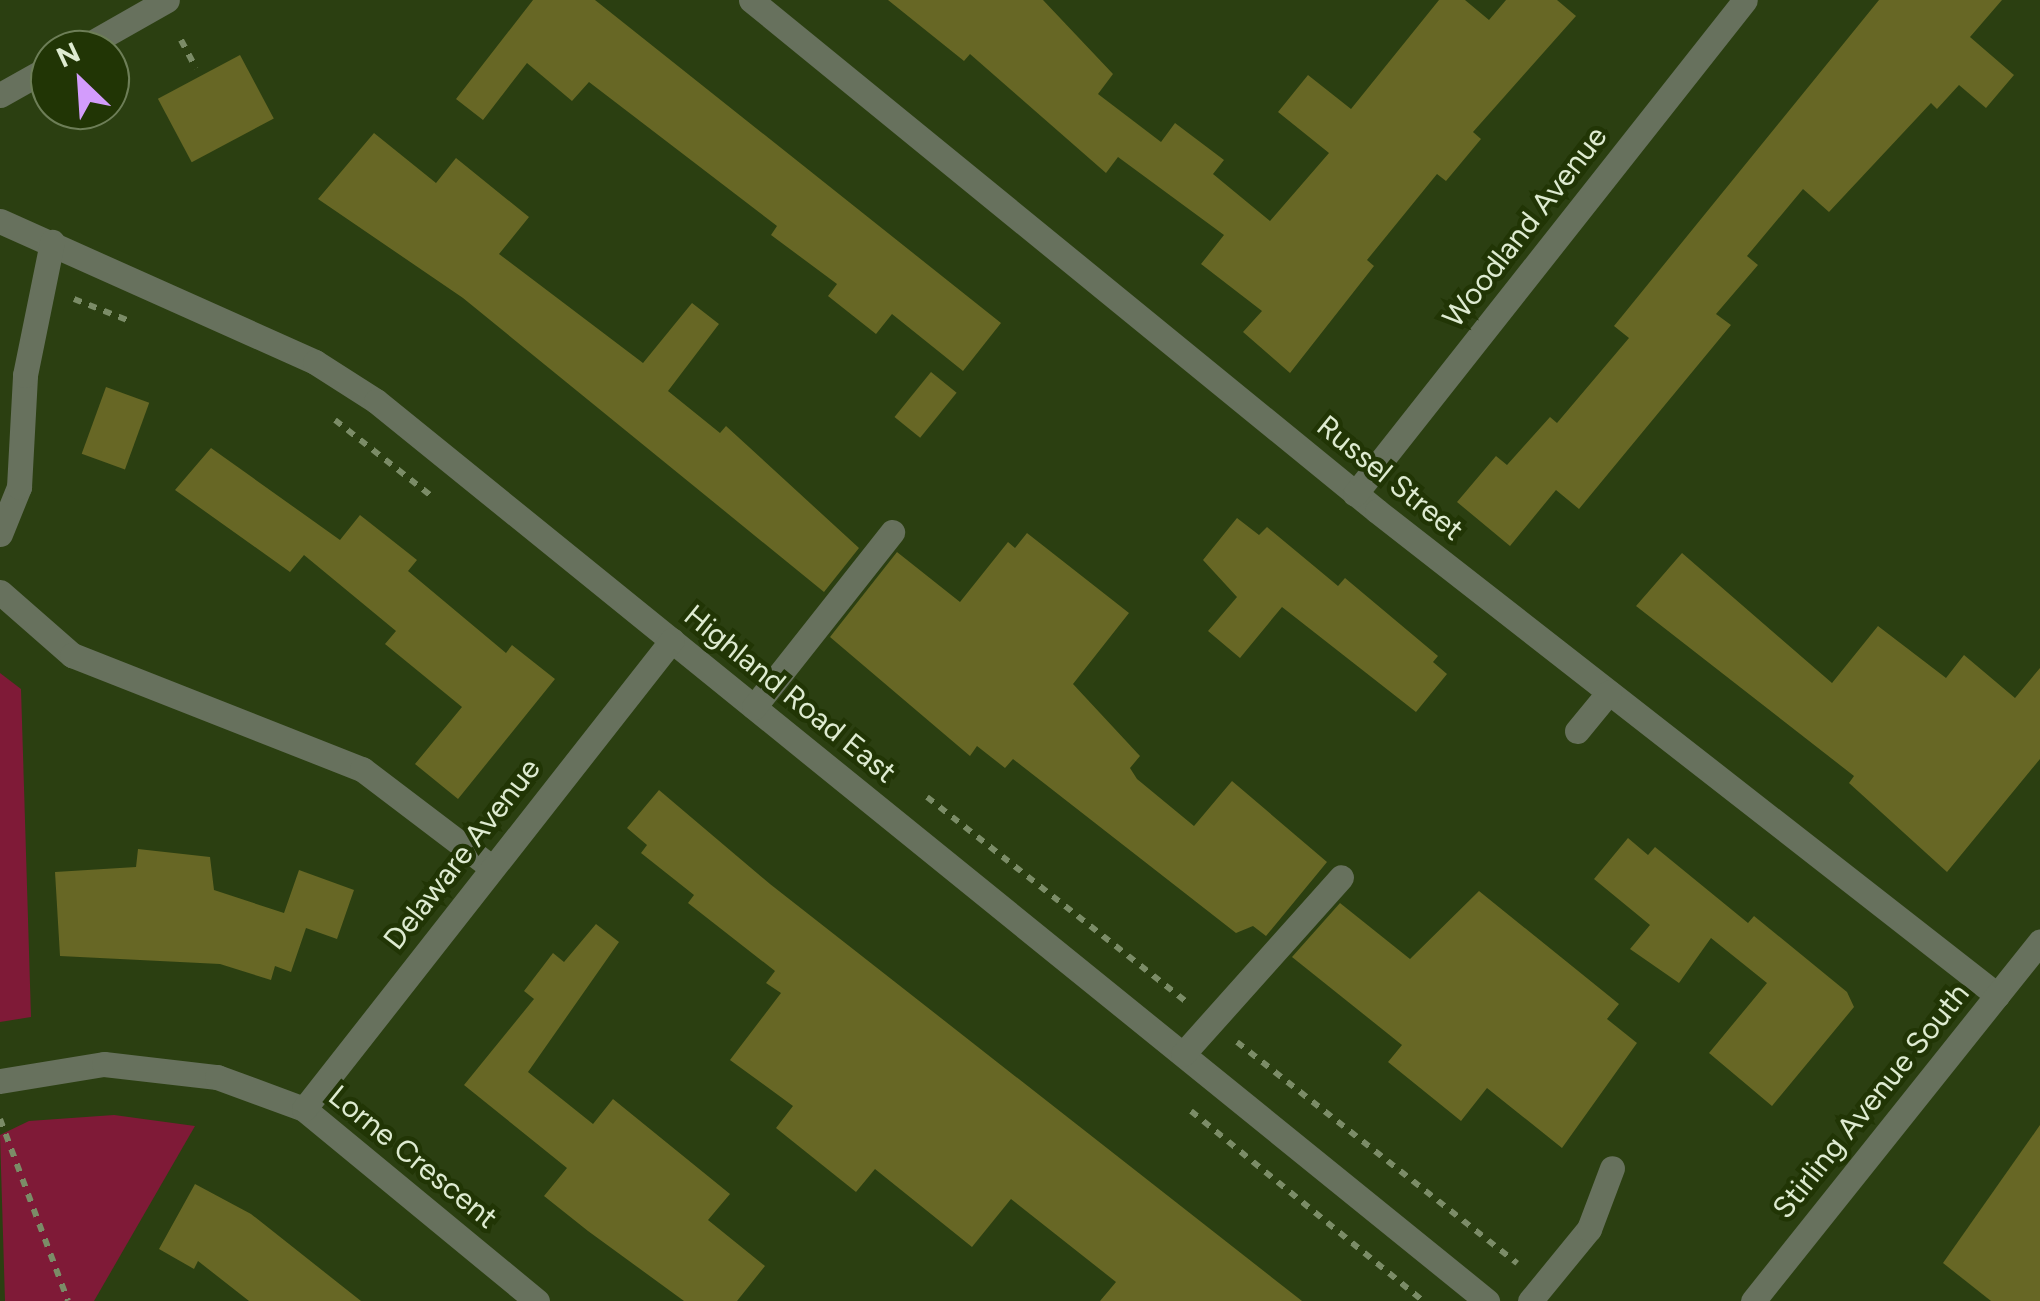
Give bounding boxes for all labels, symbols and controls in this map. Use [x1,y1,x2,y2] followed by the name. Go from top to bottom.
[30,30,130,130] north arrow
[51,35,85,75] text: N
[1435,119,1615,335] street label: Woodland Avenue
[1310,408,1470,548] street label: Russel Street
[677,597,903,791] street label: Highland Road East
[376,751,548,957] street label: Delaware Avenue
[1765,976,1977,1226] street label: Stirling Avenue South
[321,1078,505,1236] street label: Lorne Crescent

